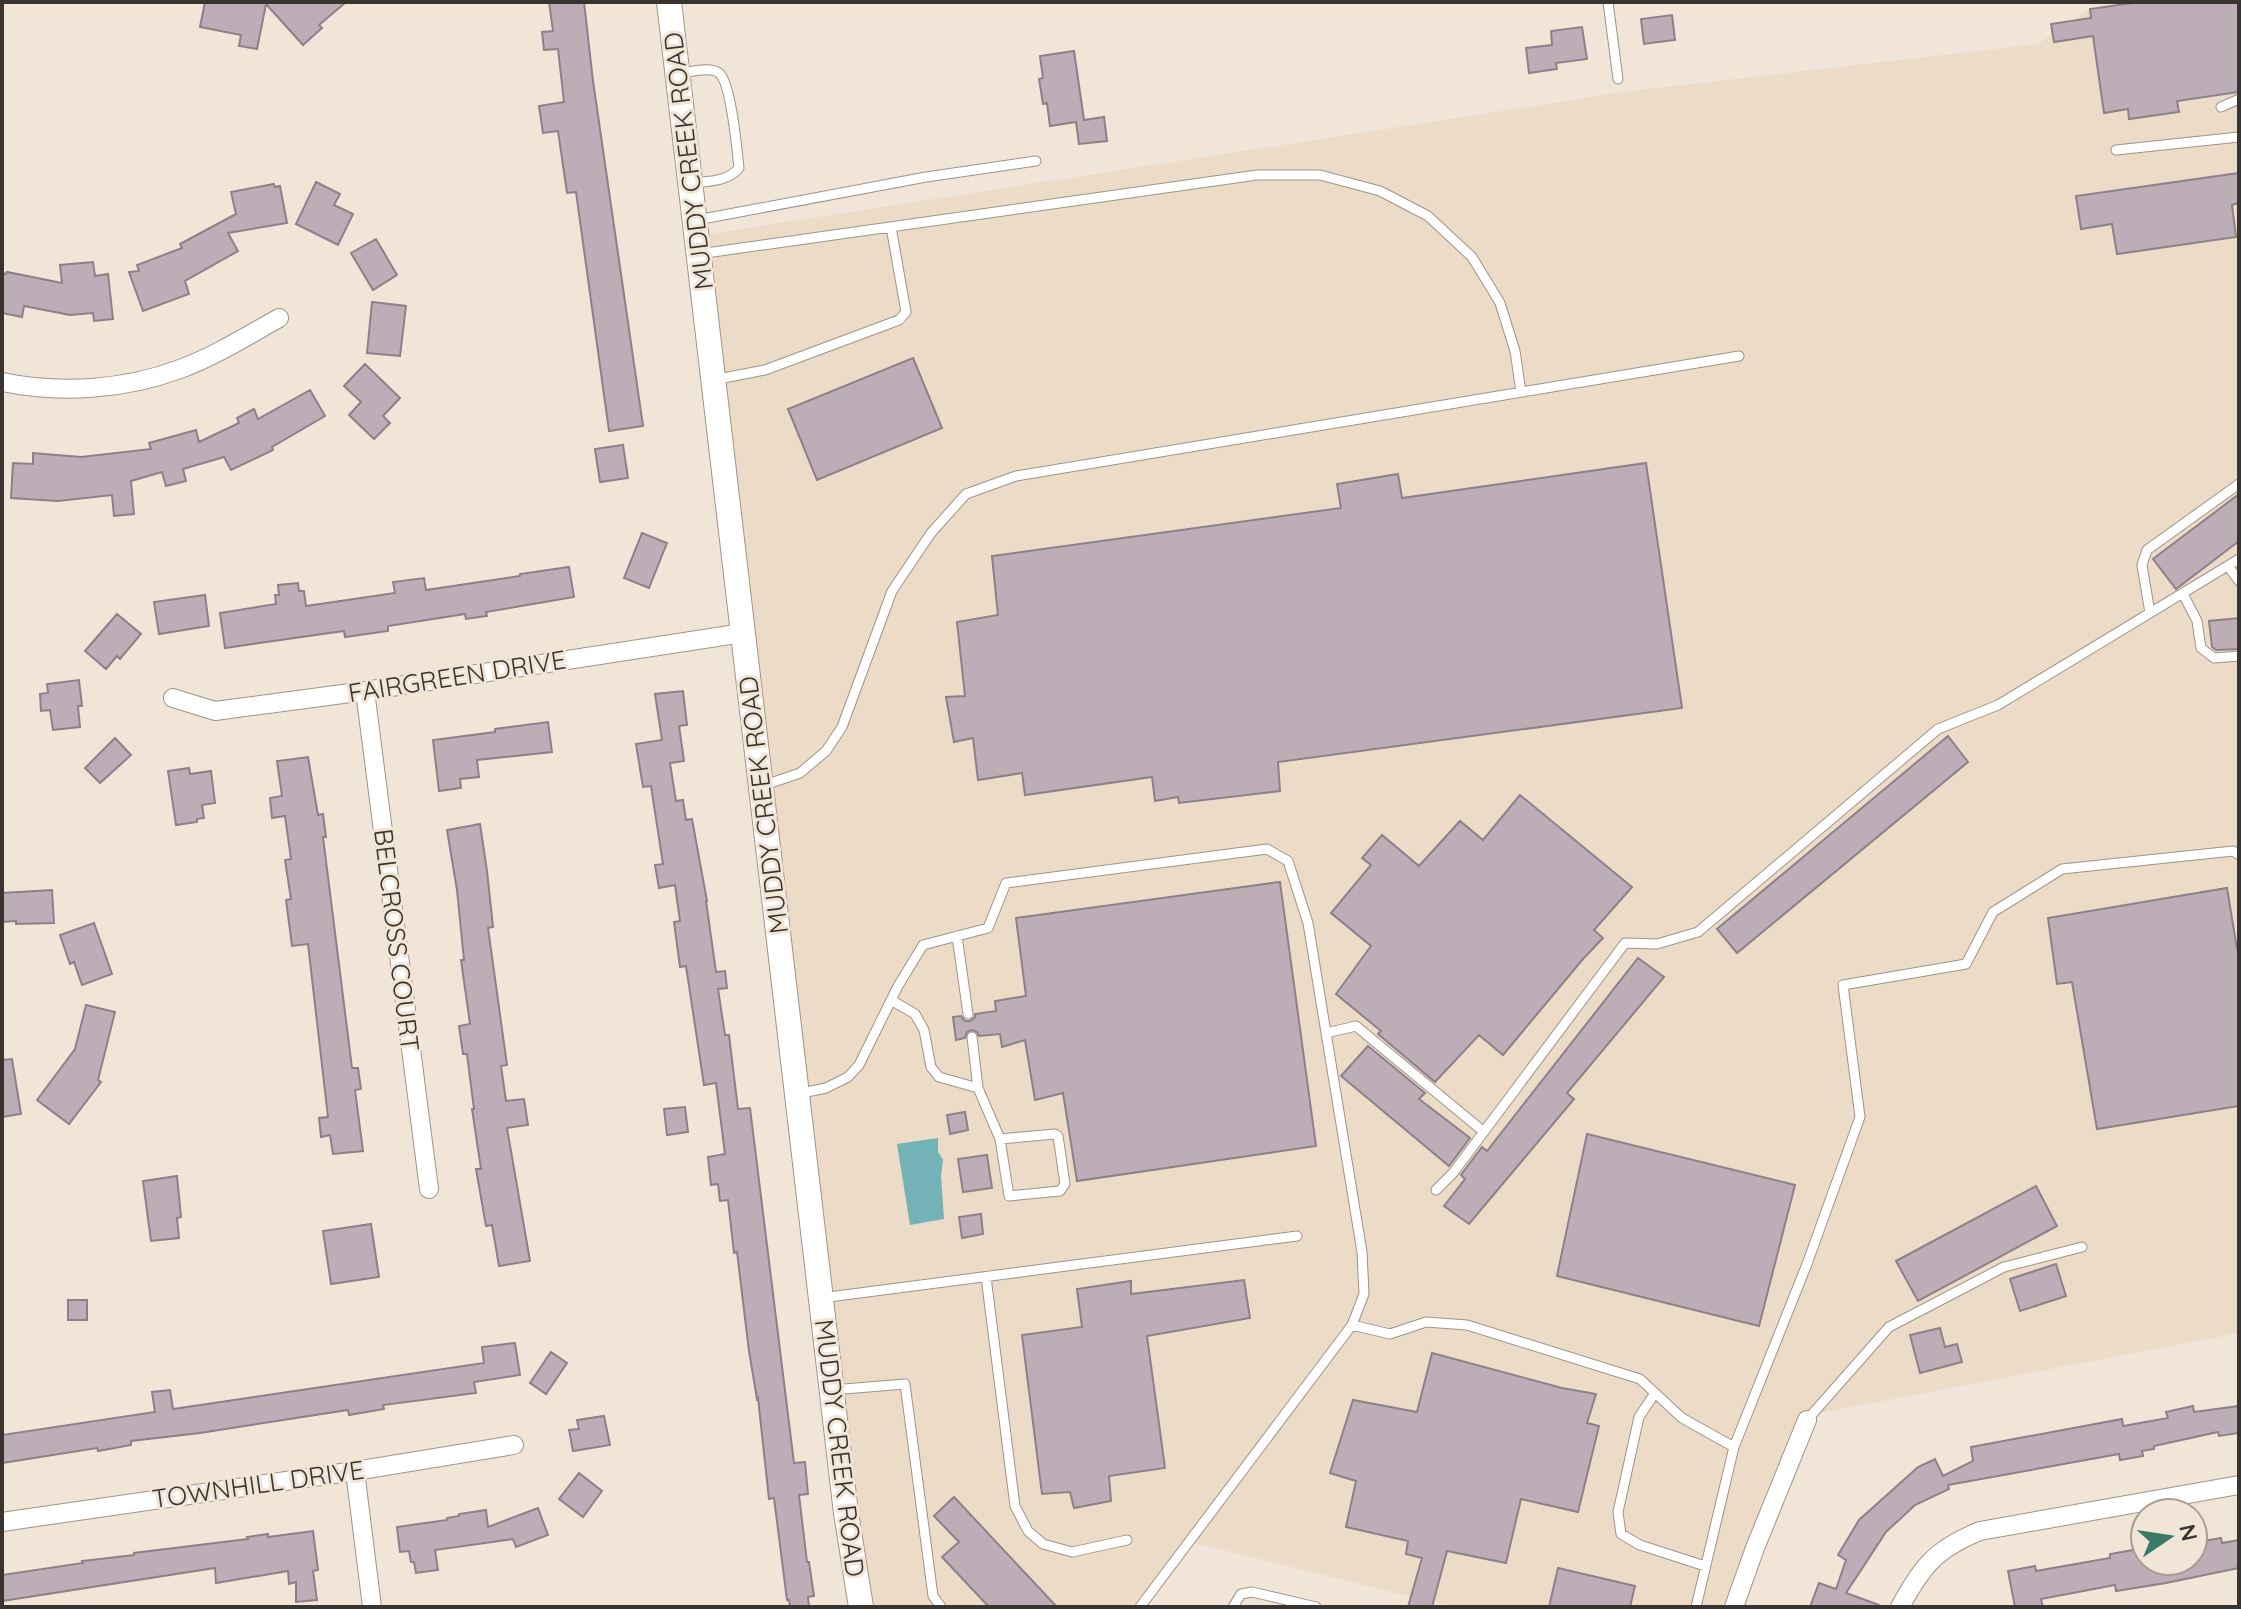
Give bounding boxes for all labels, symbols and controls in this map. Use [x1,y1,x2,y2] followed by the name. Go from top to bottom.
[656,30,720,292] street label: MUDDY CREEK ROAD
[346,642,568,710] street label: FAIRGREEN DRIVE
[731,674,795,936] street label: MUDDY CREEK ROAD
[367,827,427,1053] street label: BELCROSS COURT
[808,1317,872,1579] street label: MUDDY CREEK ROAD
[150,1453,366,1515] street label: TOWNHILL DRIVE
[2129,1497,2209,1577] north arrow
[2173,1521,2204,1544] text: N

